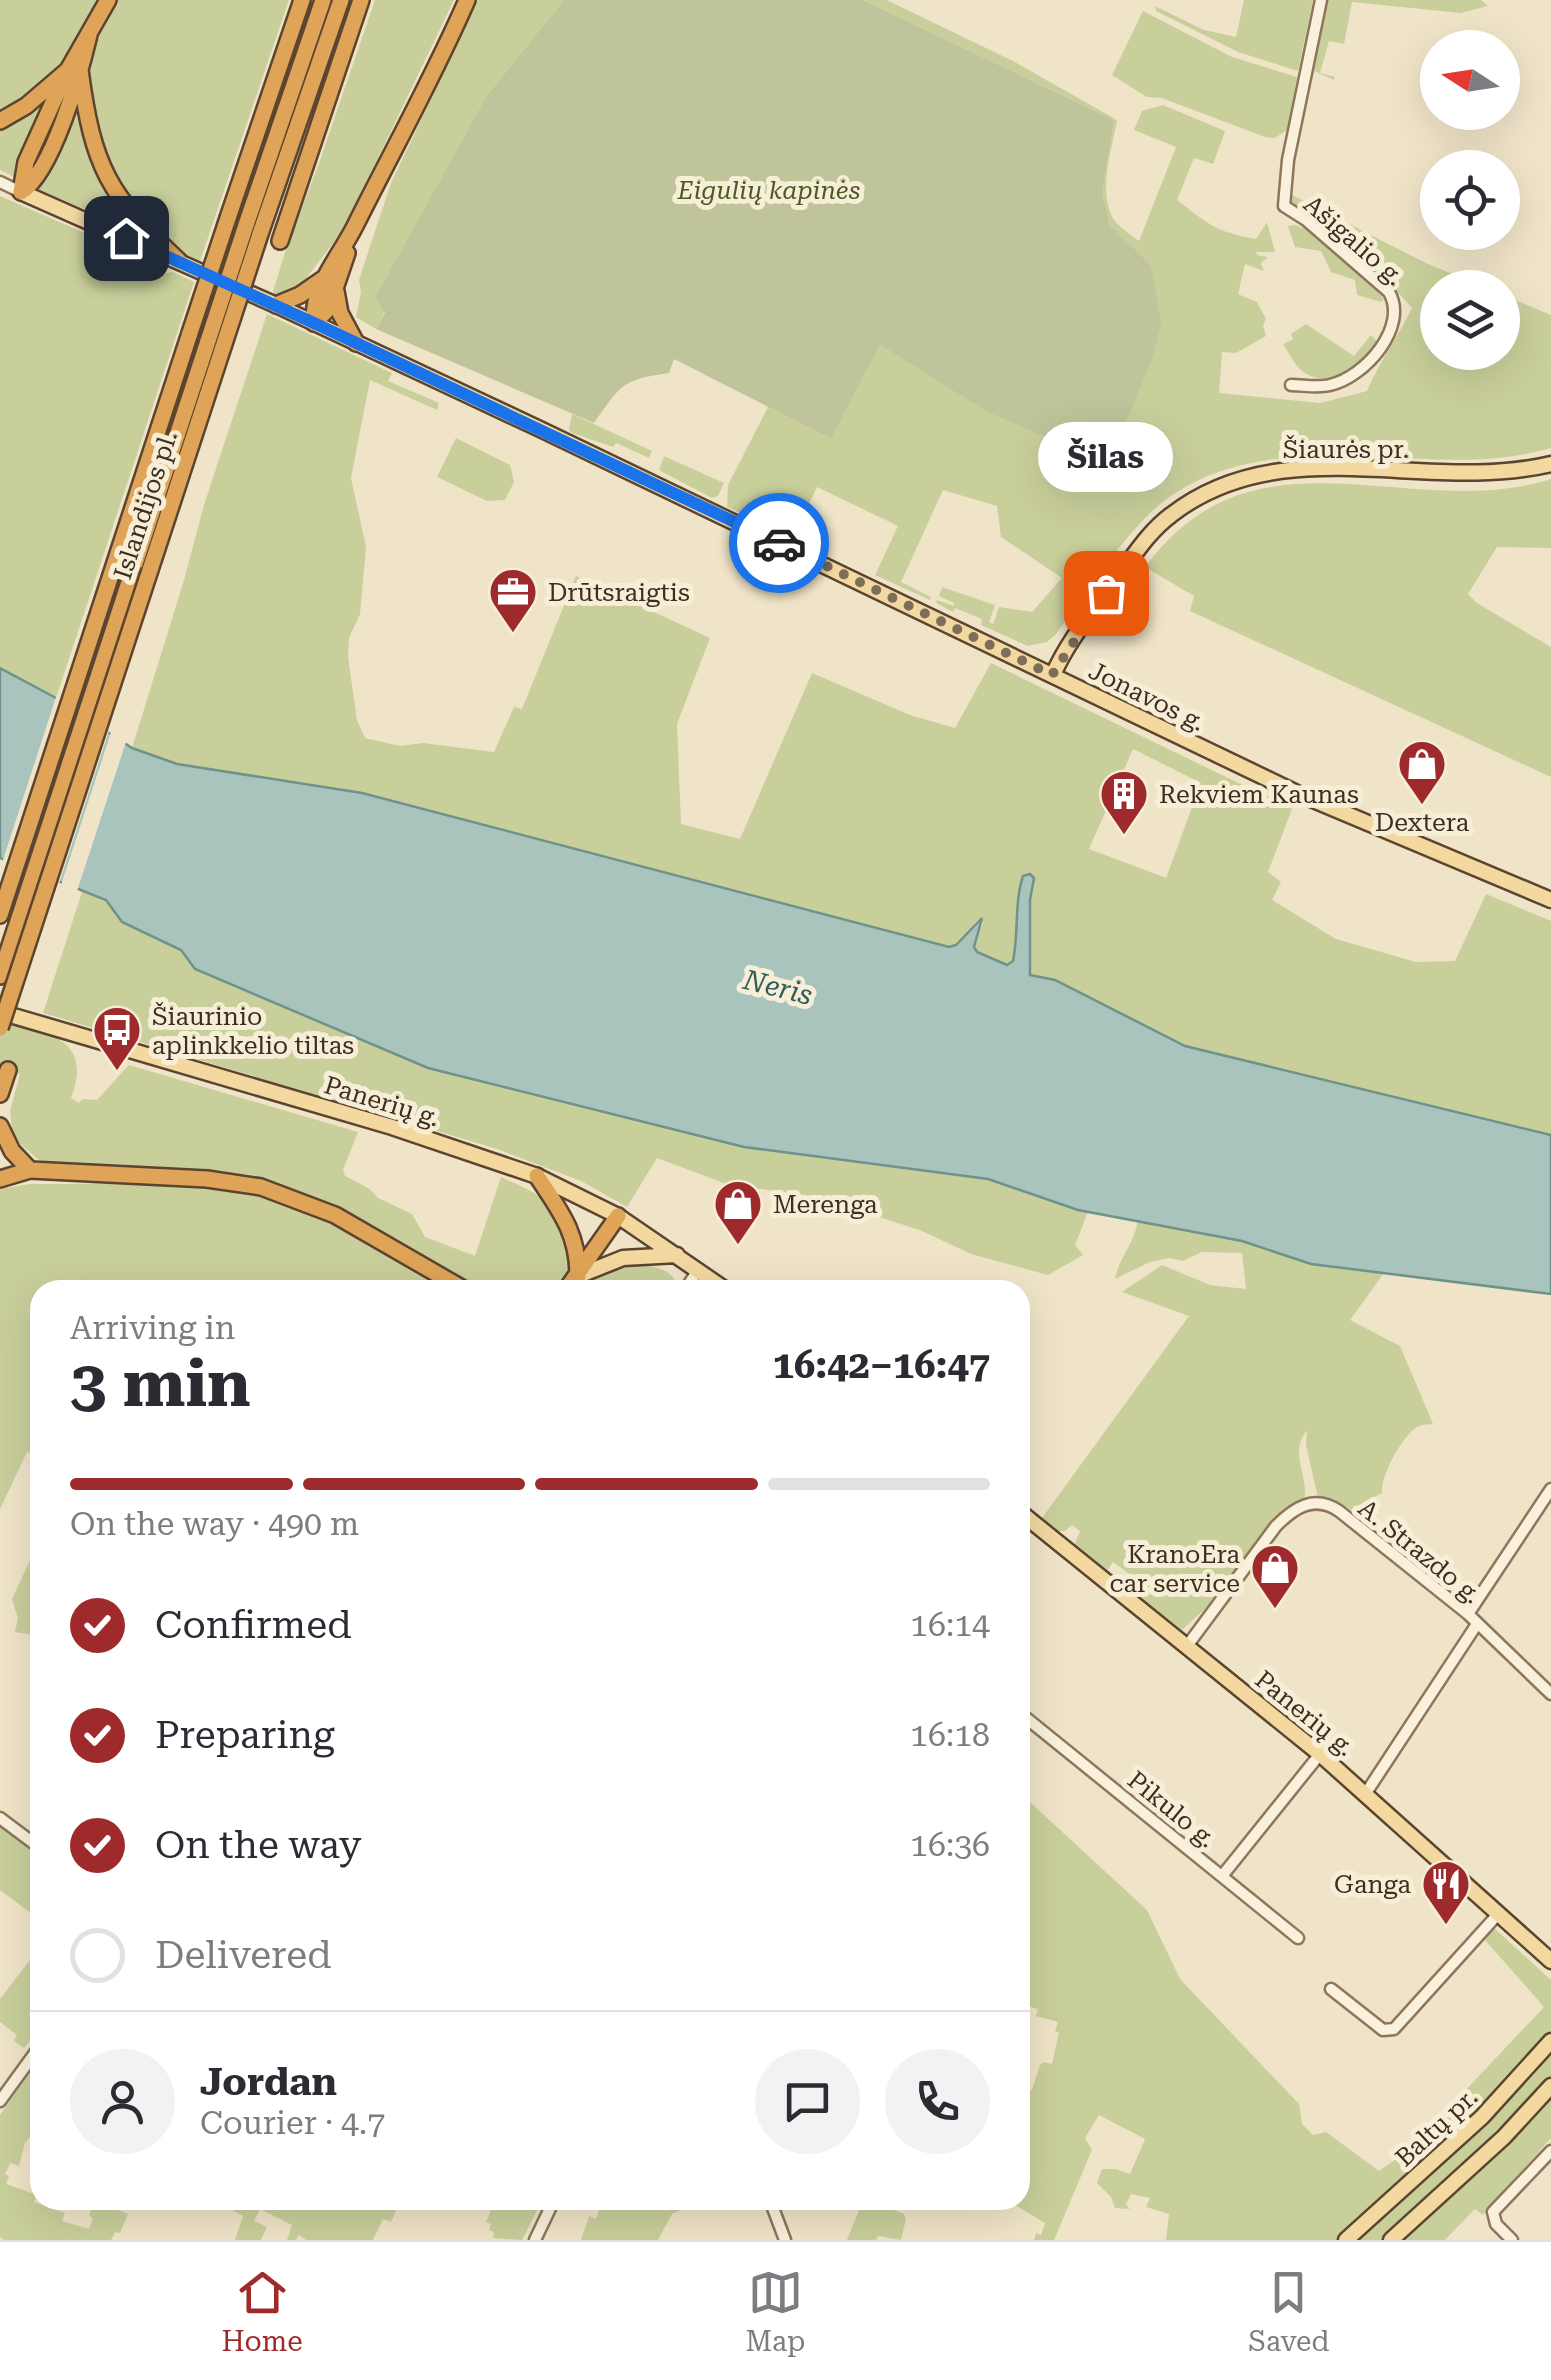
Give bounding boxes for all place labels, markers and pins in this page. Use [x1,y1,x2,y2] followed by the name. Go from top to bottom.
[84,196,169,281] pin
[1038,423,1174,493] callout: Šilas
[1064,551,1149,636] pin
[487,566,539,634] office icon: Drūtsraigtis
[548,578,690,607] place label: Drūtsraigtis
[1396,738,1448,806] shop icon: Dextera
[1098,768,1150,836] building icon: Rekviem Kaunas
[1159,780,1359,809] place label: Rekviem Kaunas
[1375,808,1470,837] place label: Dextera
[152,1002,354,1060] place label: Šiaurinio aplinkkelio tiltas
[91,1004,143,1072] bus stop icon: Šiaurinio aplinkkelio tiltas
[712,1178,764,1246] shop icon: Merenga
[773,1190,878,1219] place label: Merenga
[1109,1540,1240,1598] place label: KranoEra car service
[1249,1542,1301,1610] shop icon: KranoEra car service
[1420,1858,1472,1926] restaurant icon: Ganga
[1334,1870,1411,1899] place label: Ganga

